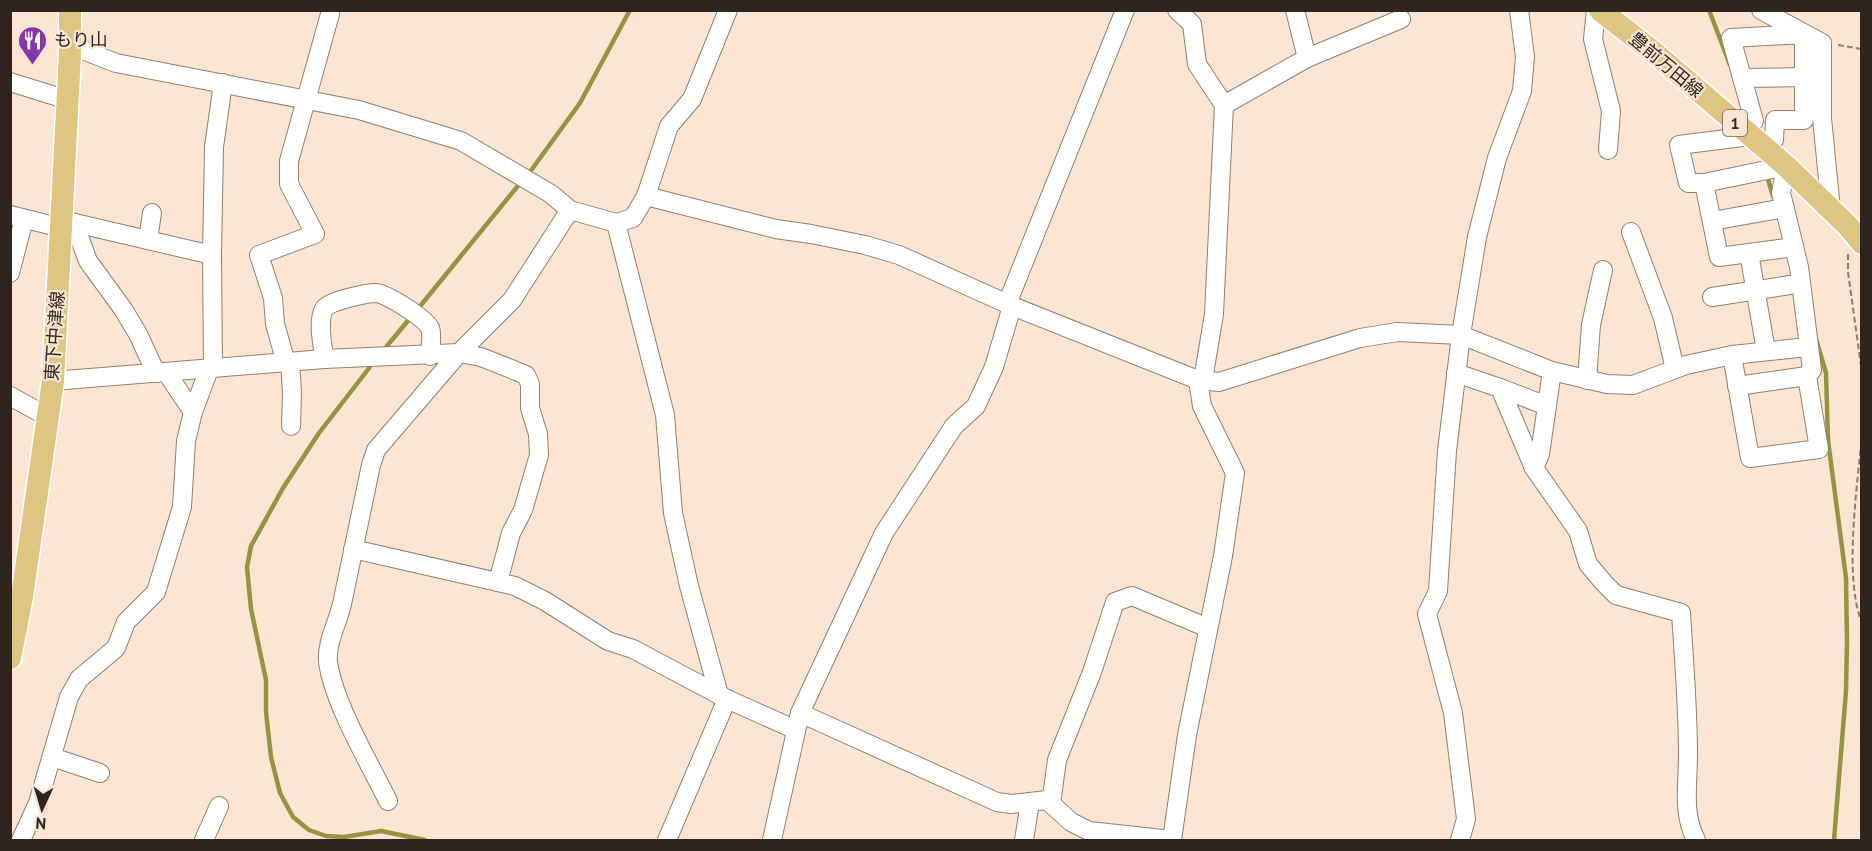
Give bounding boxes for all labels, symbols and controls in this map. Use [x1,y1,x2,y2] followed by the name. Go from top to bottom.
[17,24,49,66] restaurant icon: もり山
[1624,27,1708,102] street label: 豊前万田線
[54,28,108,51] place label: もり山
[1723,110,1747,136] road number: 1
[40,290,69,382] street label: 東下中津線
[12,779,72,839] north arrow
[35,814,47,834] text: N

